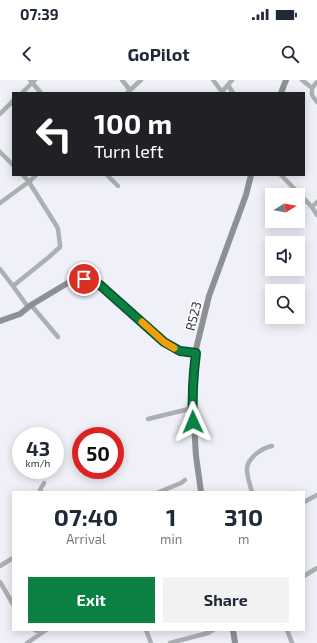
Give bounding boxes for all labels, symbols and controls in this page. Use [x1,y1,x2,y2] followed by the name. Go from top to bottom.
[20,5,59,23] text: 07:39
[16,43,38,65] icon: back
[127,43,190,65] text: GoPilot
[279,43,301,65] icon: search
[94,106,172,140] text: 100 m
[28,108,80,160] icon: left
[94,140,164,162] text: Turn left
[265,188,305,228] north arrow
[265,188,305,324] map controls
[265,236,305,276] button: sound
[67,262,101,296] pin
[73,268,95,290] icon: arrive
[265,284,305,324] button: search
[182,300,204,332] street label: R523
[172,401,214,443] position arrow
[72,427,124,479] speed limit sign: 50
[26,436,50,460] text: 43
[26,457,50,469] text: km/h
[54,502,118,531] text: 07:40
[166,502,176,531] text: 1
[224,502,263,531] text: 310
[66,531,106,547] text: Arrival
[160,531,182,547] text: min
[238,531,249,547] text: m
[28,577,155,623] button: Exit
[163,577,289,623] button: Share

